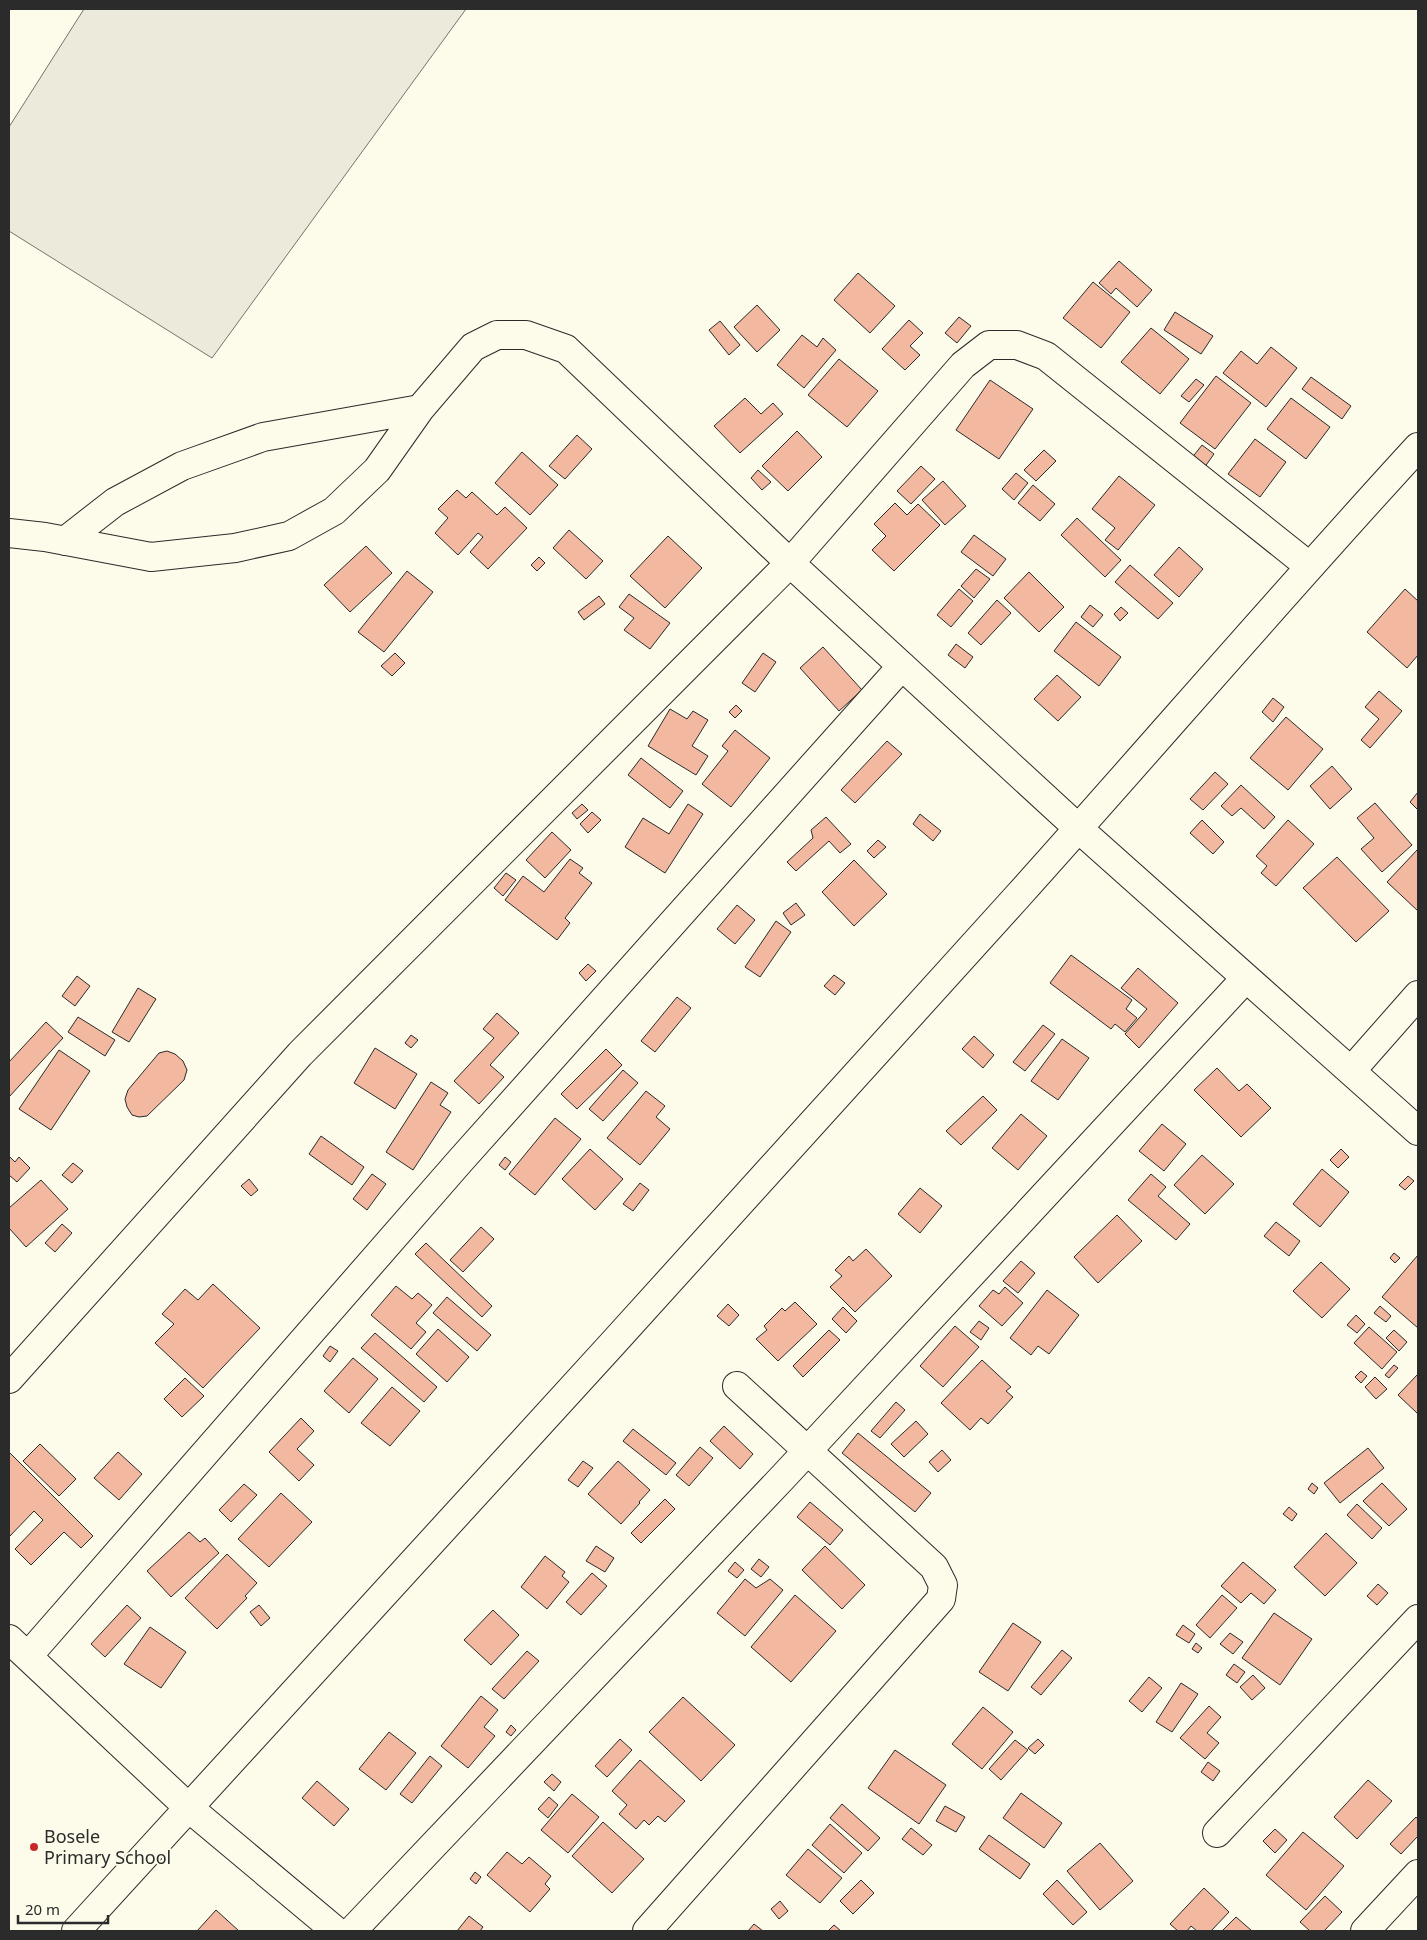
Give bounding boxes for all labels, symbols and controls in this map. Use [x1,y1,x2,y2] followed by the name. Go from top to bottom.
[44,1824,171,1869] place label: Bosele Primary School
[28,1841,40,1853] marker: Bosele Primary School
[18,1892,108,1924] scale bar
[25,1899,60,1919] text: 20 m

